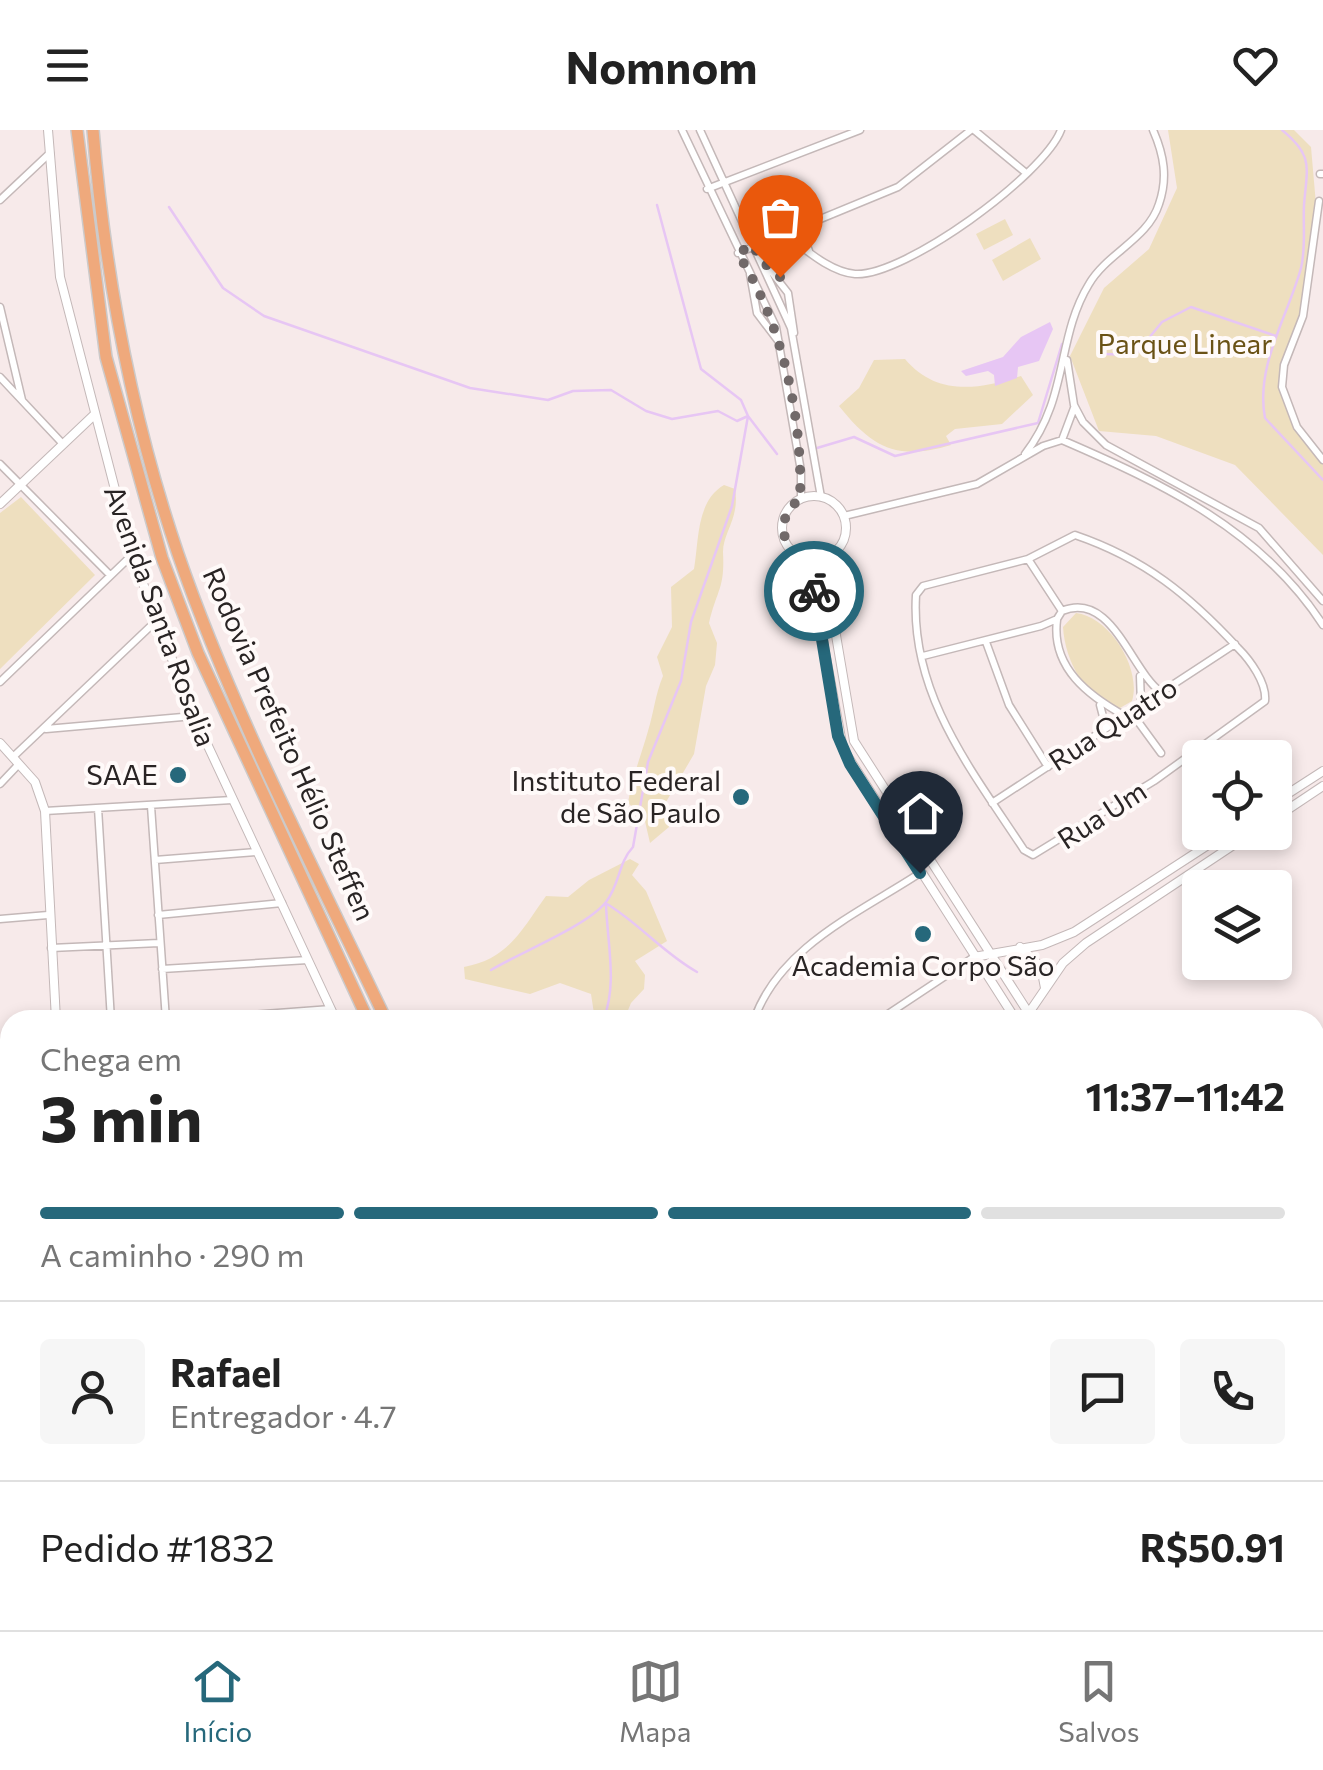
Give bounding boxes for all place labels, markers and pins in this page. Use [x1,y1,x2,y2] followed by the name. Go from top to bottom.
[738,175,823,278] pin
[86,757,158,791] place label: SAAE
[511,763,721,829] place label: Instituto Federal de São Paulo
[167,764,189,786] marker: SAAE
[878,771,963,874] pin
[730,786,752,808] marker: Instituto Federal de São Paulo
[912,923,934,945] marker: Academia Corpo São
[791,948,1055,982] place label: Academia Corpo São

